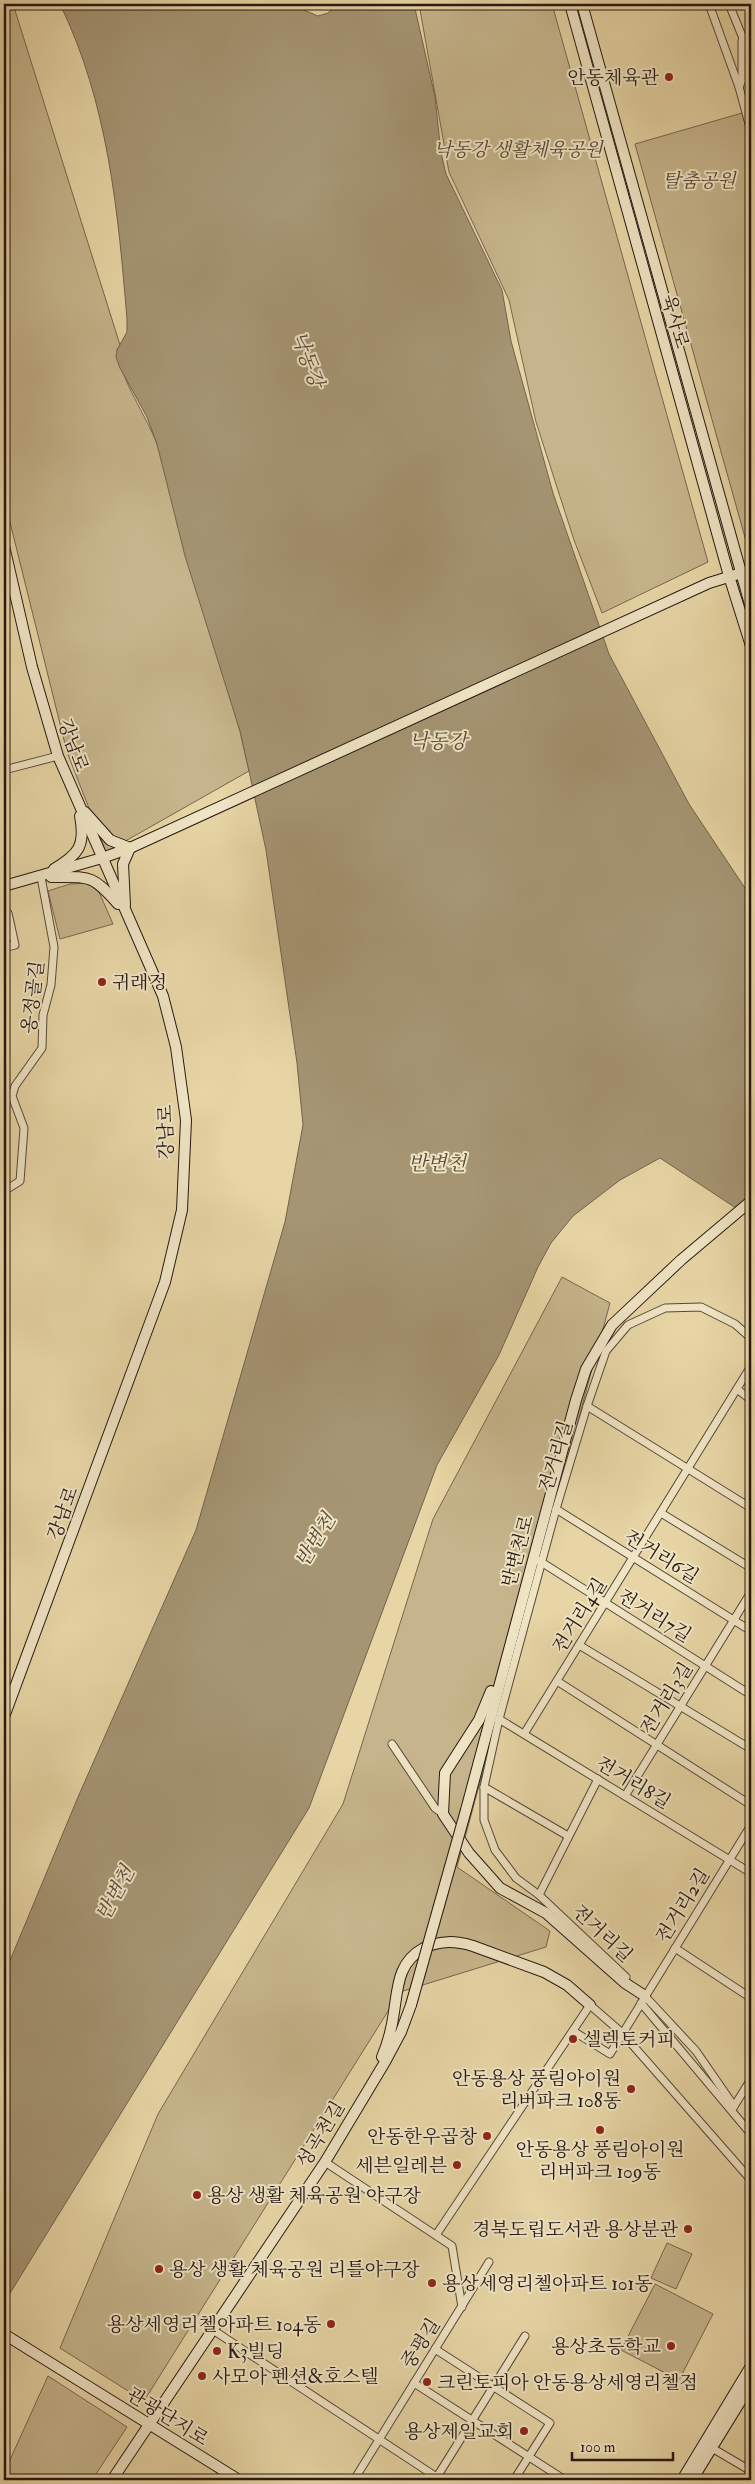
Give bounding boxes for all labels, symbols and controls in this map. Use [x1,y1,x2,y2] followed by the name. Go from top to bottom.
[567,66,660,90] place label: 안동체육관
[663,71,675,83] marker: 안동체육관
[433,138,604,162] park label: 낙동강 생활체육공원
[662,169,737,193] park label: 탈춤공원
[656,292,694,351] street label: 육사로
[286,328,330,393] water label: 낙동강
[52,715,94,775] street label: 강남로
[409,729,470,754] water label: 낙동강
[17,959,49,1035] street label: 옹정골길
[112,971,167,995] place label: 귀래정
[96,976,108,988] marker: 귀래정
[154,1104,178,1160] street label: 강남로
[408,1151,468,1176] water label: 반변천
[534,1418,578,1495] street label: 전거리길
[42,1483,84,1543] street label: 강남로
[290,1508,342,1572] water label: 반변천
[497,1513,539,1590] street label: 반변천로
[620,1525,703,1589] street label: 전거리6길
[548,1574,612,1657] street label: 전거리4길
[613,1584,696,1648] street label: 전거리7길
[635,1658,698,1739] street label: 전거리3길
[592,1751,675,1814] street label: 전거리8길
[91,1860,141,1925] water label: 반변천
[651,1864,715,1947] street label: 전거리2길
[567,1900,637,1968] street label: 전거리길
[583,2028,675,2052] place label: 셀렉토커피
[567,2033,579,2045] marker: 셀렉토커피
[452,2067,622,2113] place label: 안동용상 풍림아이원 리버파크 108동
[625,2083,637,2095] marker: 안동용상 풍림아이원 리버파크 108동
[292,2097,350,2172] street label: 성곡천길
[594,2124,606,2136] marker: 안동용상 풍림아이원 리버파크 109동
[367,2125,478,2149] place label: 안동한우곱창
[481,2130,493,2142] marker: 안동한우곱창
[515,2138,685,2184] place label: 안동용상 풍림아이원 리버파크 109동
[355,2154,447,2178] place label: 세븐일레븐
[451,2159,463,2171] marker: 세븐일레븐
[207,2184,422,2208] place label: 용상 생활 체육공원 야구장
[191,2189,203,2201] marker: 용상 생활 체육공원 야구장
[472,2218,679,2242] place label: 경북도립도서관 용상분관
[682,2223,694,2235] marker: 경북도립도서관 용상분관
[169,2258,420,2282] place label: 용상 생활 체육공원 리틀야구장
[153,2263,165,2275] marker: 용상 생활 체육공원 리틀야구장
[442,2272,653,2296] place label: 용상세영리첼아파트 101동
[426,2277,438,2289] marker: 용상세영리첼아파트 101동
[107,2313,322,2337] place label: 용상세영리첼아파트 104동
[396,2314,446,2373] street label: 중평길
[325,2318,337,2330] marker: 용상세영리첼아파트 104동
[551,2335,661,2359] place label: 용상초등학교
[227,2340,284,2364] place label: K3빌딩
[665,2340,677,2352] marker: 용상초등학교
[211,2345,223,2357] marker: K3빌딩
[212,2365,379,2389] place label: 사모아 펜션&호스텔
[196,2370,208,2382] marker: 사모아 펜션&호스텔
[437,2371,698,2395] place label: 크린토피아 안동용상세영리첼점
[421,2376,433,2388] marker: 크린토피아 안동용상세영리첼점
[122,2382,213,2451] street label: 관광단지로
[404,2420,514,2444] place label: 용상제일교회
[518,2425,530,2437] marker: 용상제일교회
[572,2429,674,2461] scale bar
[580,2438,616,2457] text: 100 m

